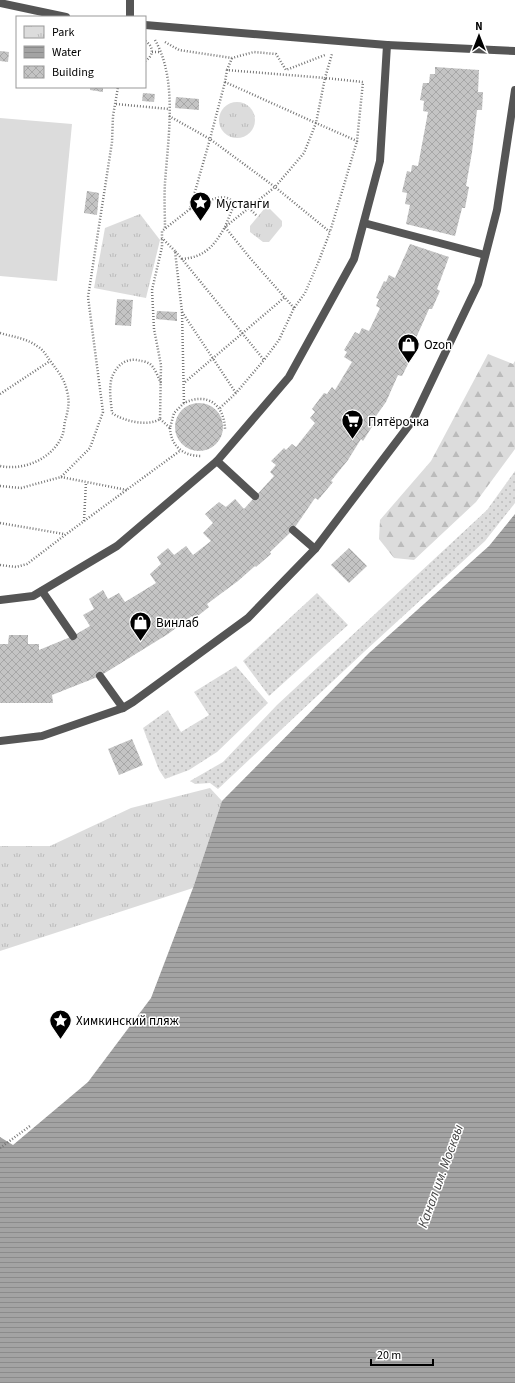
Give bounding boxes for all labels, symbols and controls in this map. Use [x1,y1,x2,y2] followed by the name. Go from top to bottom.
[16,16,146,88] legend
[459,16,499,56] north arrow
[475,19,483,34] text: N
[52,24,74,41] text: Park
[52,44,82,61] text: Water
[52,64,94,81] text: Building
[187,190,213,223] place icon: Мустанги
[216,195,270,213] place label: Мустанги
[395,331,421,364] shop icon: Ozon
[424,336,452,354] place label: Ozon
[340,408,366,441] supermarket icon: Пятёрочка
[368,413,429,431] place label: Пятёрочка
[127,609,153,642] shop icon: Винлаб
[156,614,199,632] place label: Винлаб
[47,1007,73,1040] place icon: Химкинский пляж
[76,1012,179,1030] place label: Химкинский пляж
[413,1122,469,1231] water label: Канал им. Москвы
[371,1341,433,1367] scale bar
[377,1347,401,1364] text: 20 m

